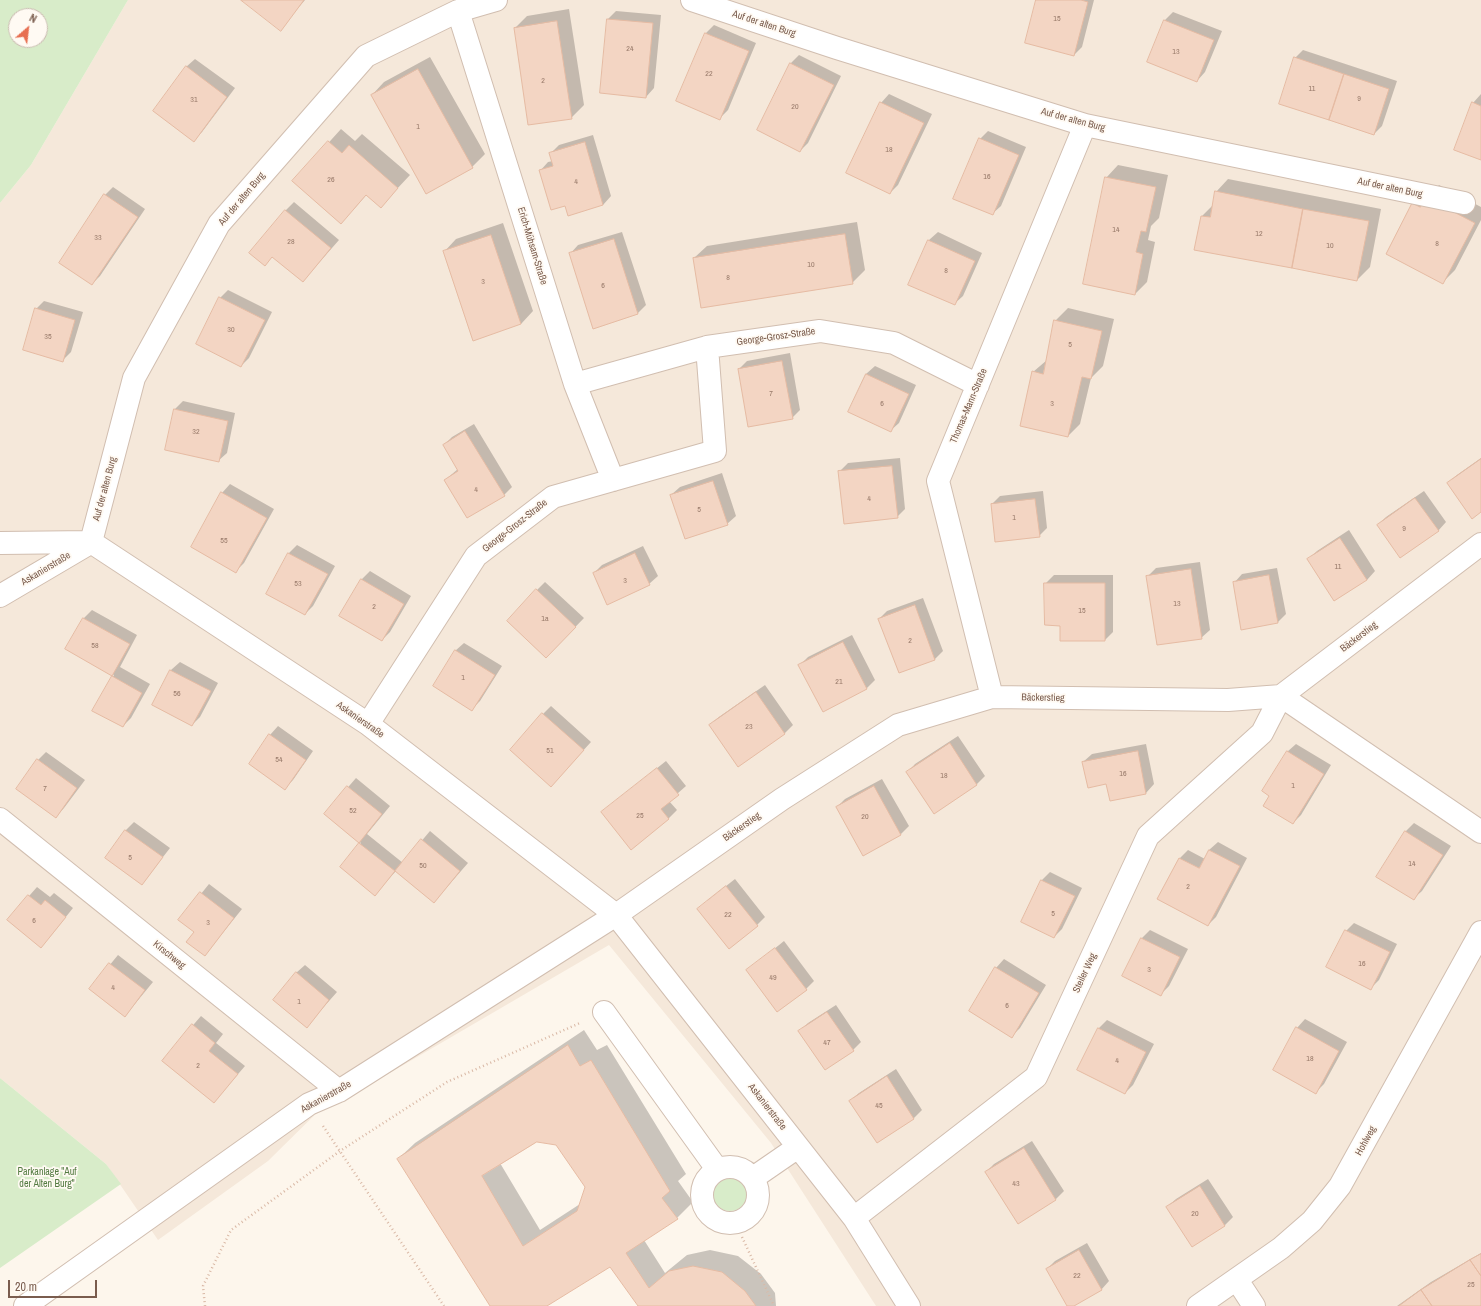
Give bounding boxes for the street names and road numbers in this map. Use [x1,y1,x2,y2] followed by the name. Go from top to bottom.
[731,8,797,40] street label: Auf der alten Burg
[1040,106,1106,134] street label: Auf der alten Burg
[216,170,268,228] street label: Auf der alten Burg
[1356,175,1424,201] street label: Auf der alten Burg
[514,206,550,286] street label: Erich-Mühsam-Straße
[736,326,816,348] street label: George-Grosz-Straße
[948,367,990,445] street label: Thomas-Mann-Straße
[91,456,119,522] street label: Auf der alten Burg
[480,497,550,555] street label: George-Grosz-Straße
[19,550,73,588] street label: Askanierstraße
[1338,619,1380,655] street label: Bäckerstieg
[1021,692,1065,704] street label: Bäckerstieg
[334,699,386,741] street label: Askanierstraße
[721,810,763,844] street label: Bäckerstieg
[150,938,188,972] street label: Kirschweg
[1071,951,1099,995] street label: Steiler Weg
[299,1078,353,1116] street label: Askanierstraße
[745,1081,789,1133] street label: Askanierstraße
[1353,1124,1379,1158] street label: Hohlweg

